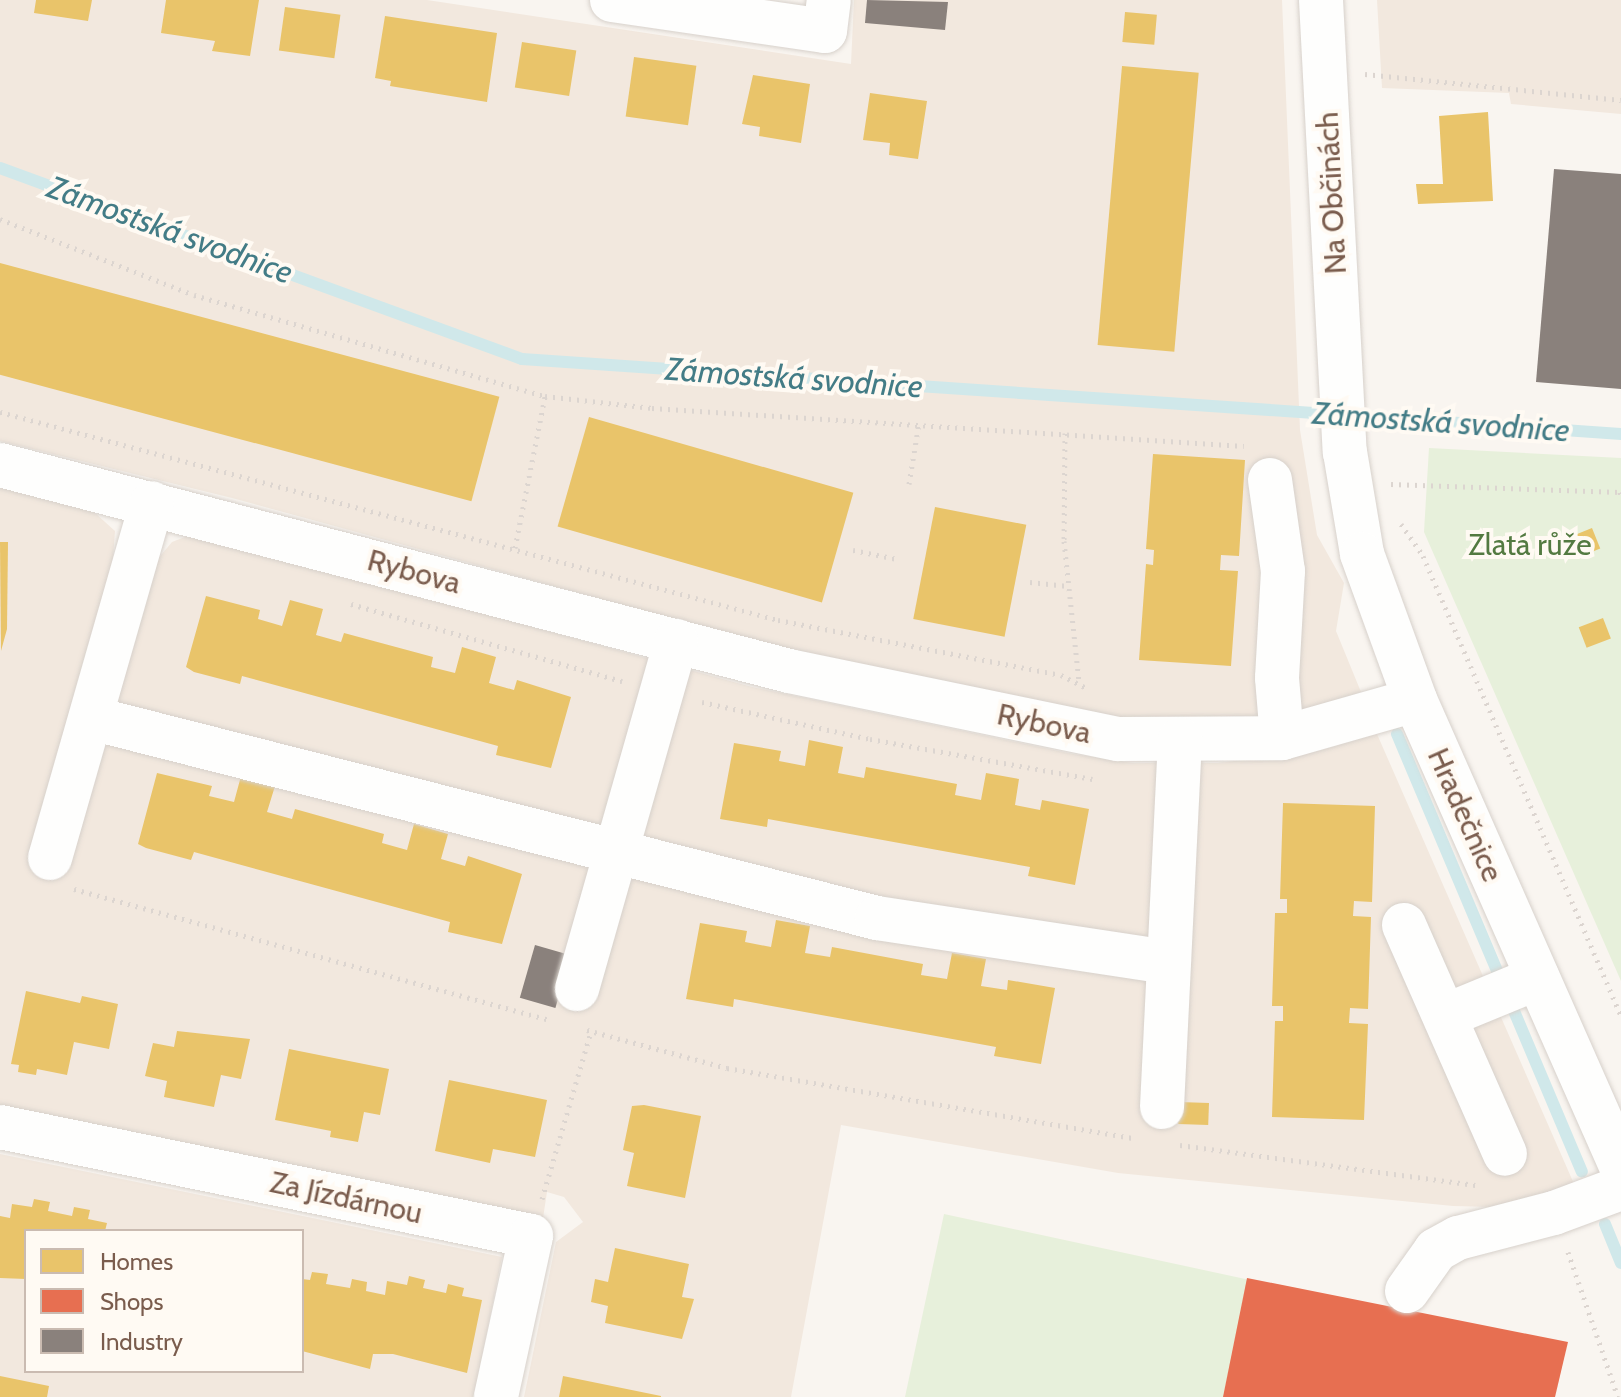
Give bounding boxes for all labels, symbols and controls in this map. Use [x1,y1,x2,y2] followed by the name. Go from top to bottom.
[1310,111,1354,275] street label: Na Občinách
[42,168,298,292] water label: Zámostská svodnice
[664,350,924,406] water label: Zámostská svodnice
[1311,394,1571,450] water label: Zámostská svodnice
[1468,527,1592,563] park label: Zlatá růže
[364,542,464,602] street label: Rybova
[994,697,1094,751] street label: Rybova
[1420,743,1510,887] street label: Hradečnice
[267,1164,425,1232] street label: Za Jízdárnou
[24,1229,304,1373] legend
[100,1247,173,1276] text: Homes
[100,1287,163,1316] text: Shops
[100,1327,183,1356] text: Industry

